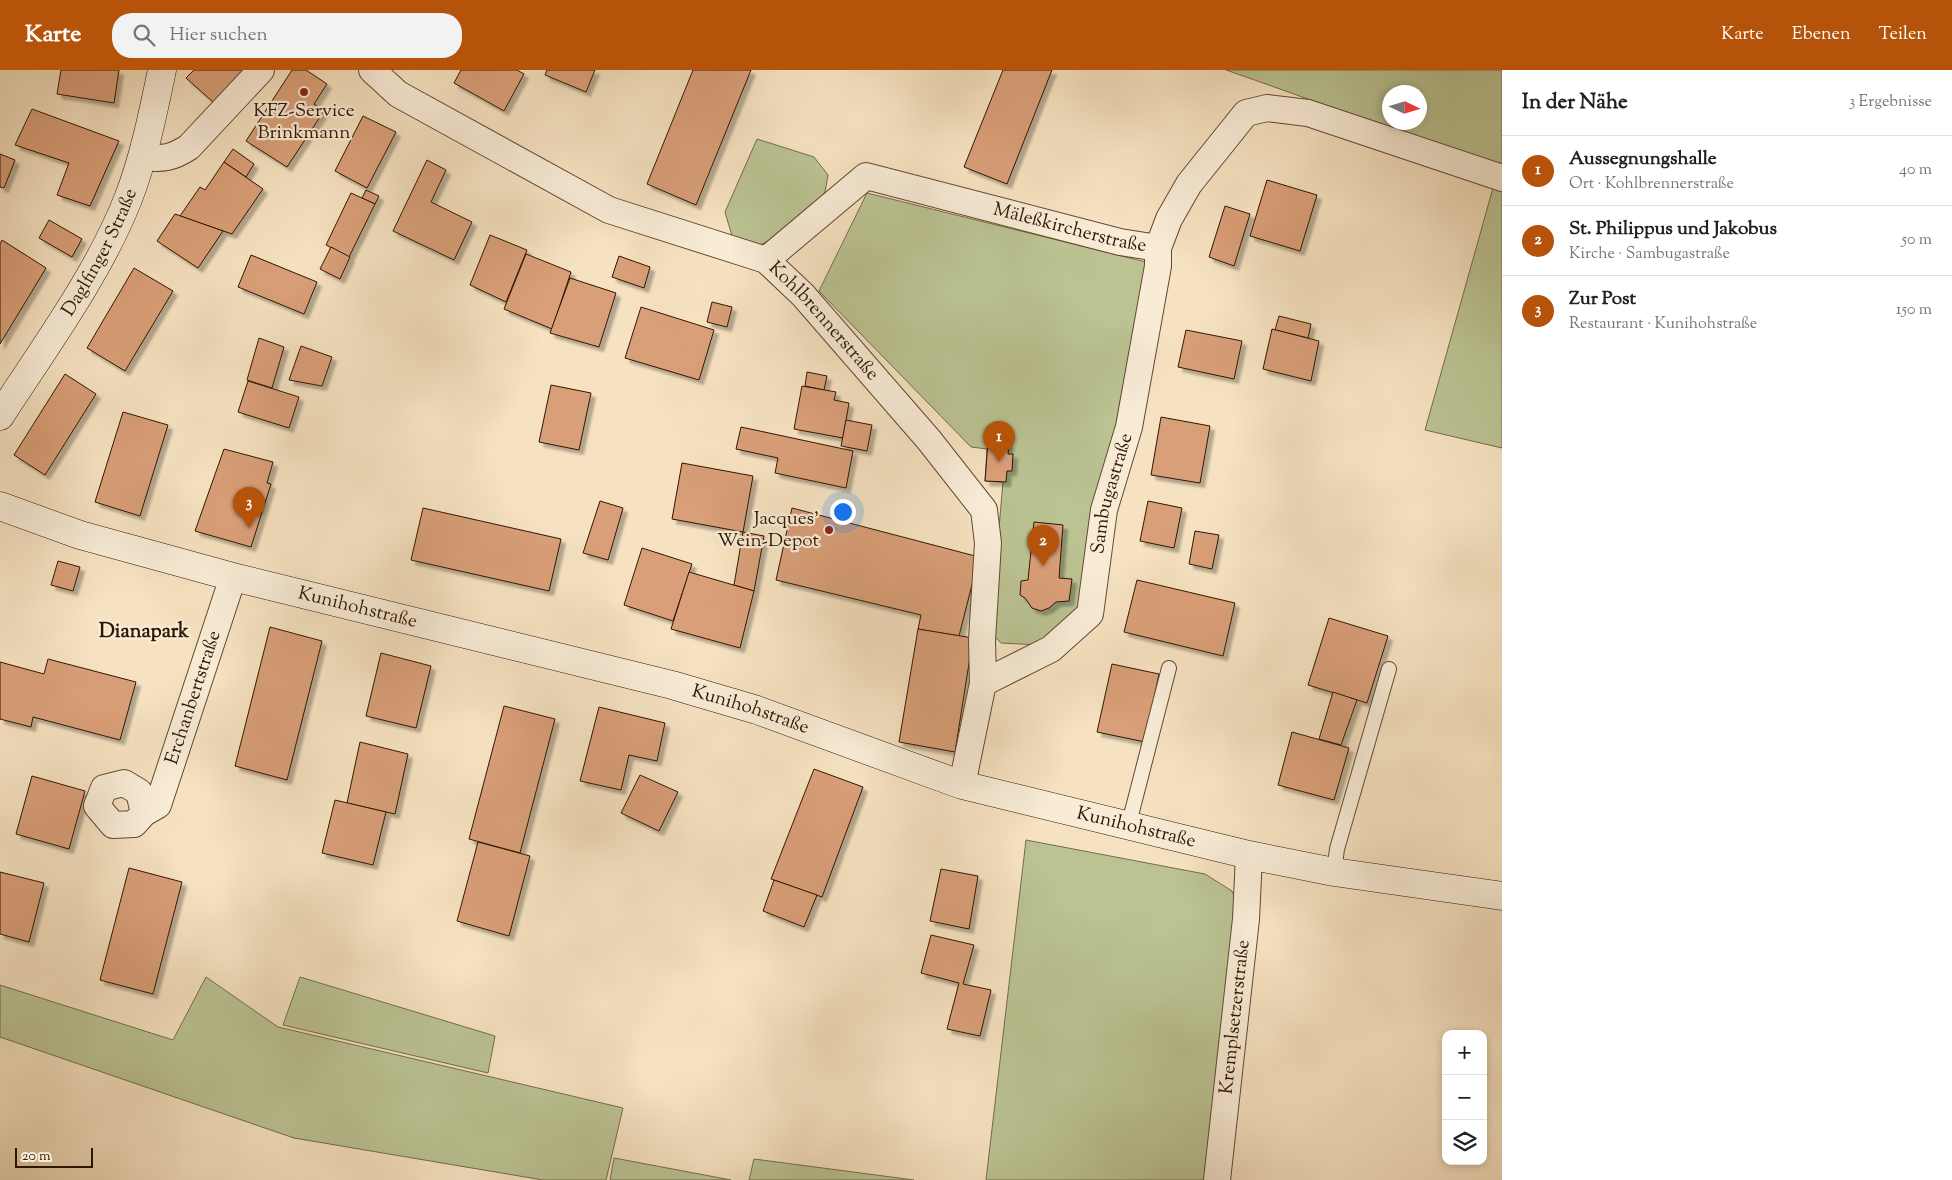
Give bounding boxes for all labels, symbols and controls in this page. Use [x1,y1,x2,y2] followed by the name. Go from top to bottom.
[112,13,462,58] search box
[25,18,82,52] text: Karte
[130,21,158,49] icon: search
[170,22,268,49] text: Hier suchen
[1721,22,1764,48] text: Karte
[1792,22,1851,48] text: Ebenen
[1879,22,1927,48] text: Teilen
[1382,85,1427,130] north arrow
[298,86,310,98] marker: KFZ-Service Brinkmann
[1522,88,1628,118] text: In der Nähe
[1849,91,1932,114] text: 3 Ergebnisse
[253,98,355,147] place label: KFZ-Service Brinkmann
[1569,146,1717,173] text: Aussegnungshalle
[1535,159,1541,182] text: 1
[1899,159,1932,182] text: 40 m
[1569,173,1734,196] text: Ort · Kohlbrennerstraße
[55,185,144,322] street label: Daglfinger Straße
[990,196,1149,260] street label: Mäleßkircherstraße
[1569,216,1777,243] text: St. Philippus und Jakobus
[1534,229,1542,252] text: 2
[1901,229,1932,252] text: 50 m
[1569,243,1730,266] text: Kirche · Sambugastraße
[762,255,885,387] street label: Kohlbrennerstraße
[1569,286,1636,313] text: Zur Post
[1535,299,1541,322] text: 3
[1896,299,1932,322] text: 150 m
[1569,313,1757,336] text: Restaurant · Kunihohstraße
[983,421,1015,462] pin: 1
[1085,430,1140,556] street label: Sambugastraße
[233,487,265,528] pin: 3
[830,499,856,525] your location
[717,506,819,555] place label: Jacques’ Wein-Depot
[823,524,835,536] marker: Jacques’ Wein-Depot
[1027,525,1059,566] pin: 2
[295,580,420,635] street label: Kunihohstraße
[99,618,189,647] district label: Dianapark
[159,627,228,768] street label: Erchanbertstraße
[689,678,813,741] street label: Kunihohstraße
[1074,800,1199,855] street label: Kunihohstraße
[1213,938,1257,1096] street label: Kremplsetzerstraße
[1442,1030,1487,1165] map controls
[1442,1030,1487,1075] button: +
[1442,1075,1487,1120] button: −
[1442,1120,1487,1165] button: layers
[15,1145,92,1168] scale bar
[22,1147,51,1167] text: 20 m

